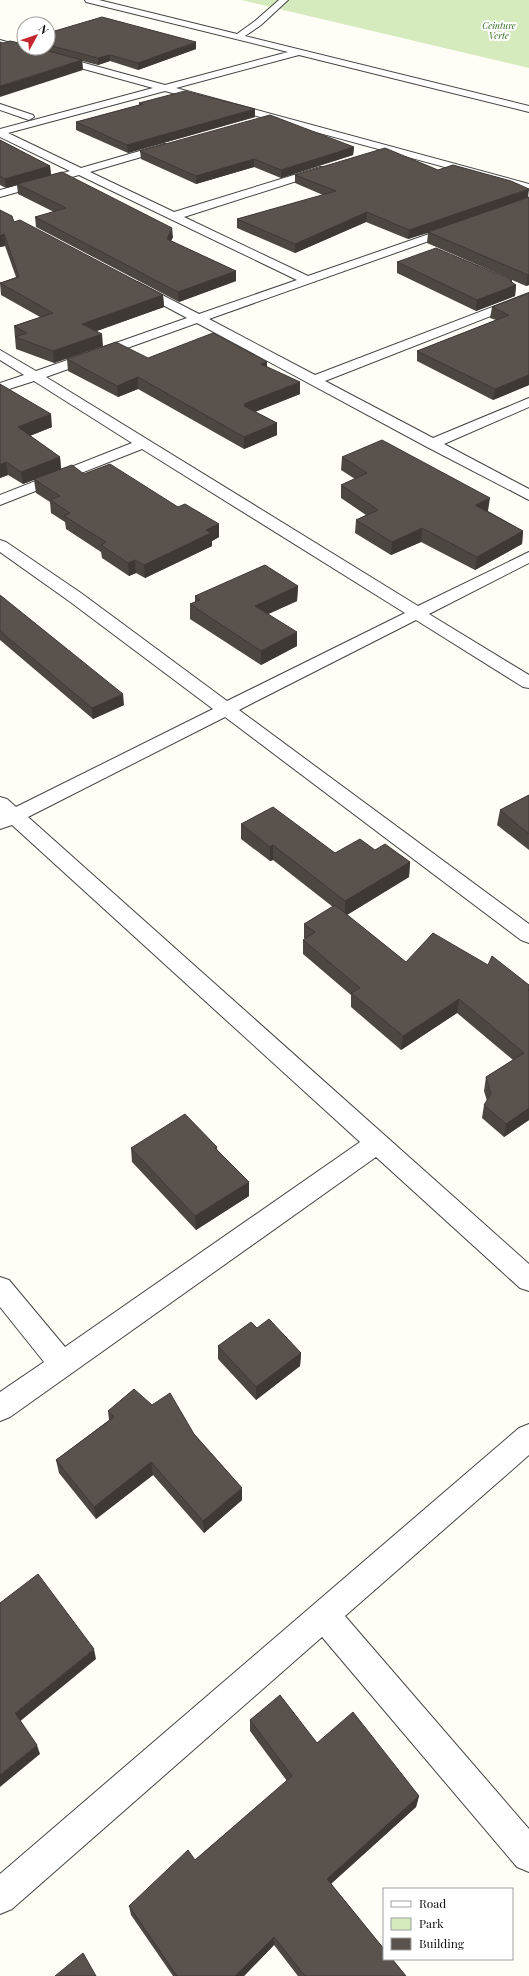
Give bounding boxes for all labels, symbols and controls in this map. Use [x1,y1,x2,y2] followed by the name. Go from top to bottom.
[16,16,56,56] north arrow
[482,19,516,41] park label: Ceinture Verte
[36,21,52,37] text: N
[383,1888,513,1960] legend
[419,1895,446,1911] text: Road
[419,1915,444,1931] text: Park
[419,1935,465,1951] text: Building

